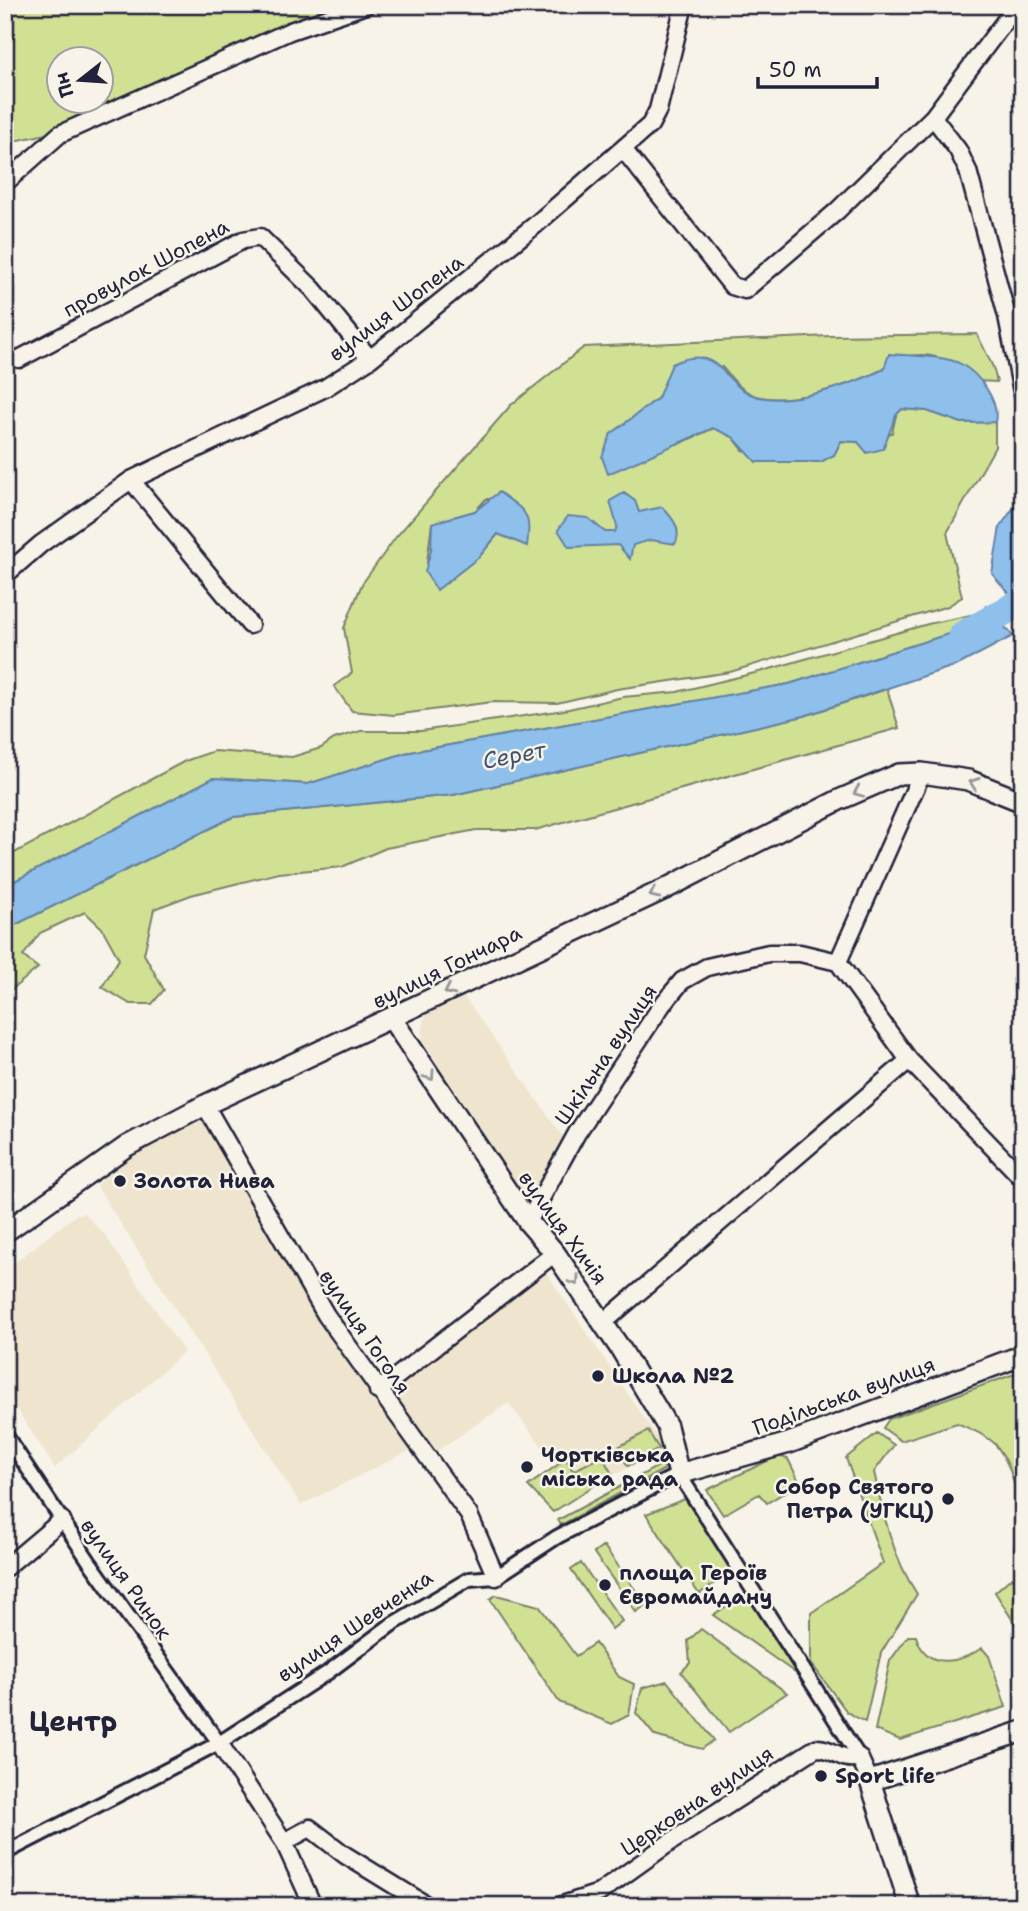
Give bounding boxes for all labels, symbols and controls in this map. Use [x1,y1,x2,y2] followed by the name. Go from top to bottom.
[46,46,116,116] north arrow
[758,46,878,90] scale bar
[769,56,822,84] text: 50 m
[49,69,80,100] text: Пн
[58,212,234,324] street label: провулок Шопена
[323,248,469,368] street label: вулиця Шопена
[480,734,549,776] water label: Серет
[968,777,980,791] one-way arrow
[852,784,865,798] one-way arrow
[649,886,662,900] one-way arrow
[368,919,526,1015] street label: вулиця Гончара
[548,979,664,1131] street label: Шкільна вулиця
[444,983,456,997] one-way arrow
[422,1068,435,1081] one-way arrow
[512,1165,614,1291] street label: вулиця Хичія
[134,1167,275,1195] place label: Золота Нива
[112,1173,128,1189] marker: Золота Нива
[313,1264,417,1400] street label: вулиця Гоголя
[567,1273,579,1286] one-way arrow
[749,1350,939,1442] street label: Подільська вулиця
[612,1362,735,1390] place label: Школа №2
[590,1368,606,1384] marker: Школа №2
[541,1441,679,1493] place label: Чортківська міська рада
[519,1459,535,1475] marker: Чортківська міська рада
[775,1473,934,1525] place label: Собор Святого Петра (УГКЦ)
[940,1491,956,1507] marker: Собор Святого Петра (УГКЦ)
[74,1513,178,1645] street label: вулиця Ринок
[619,1559,772,1611] place label: площа Героїв Євромайдану
[272,1563,438,1689] street label: вулиця Шевченка
[597,1577,613,1593] marker: площа Героїв Євромайдану
[29,1702,117,1740] district label: Центр
[615,1739,779,1863] street label: Церковна вулиця
[835,1762,935,1790] place label: Sport life
[813,1768,829,1784] marker: Sport life

